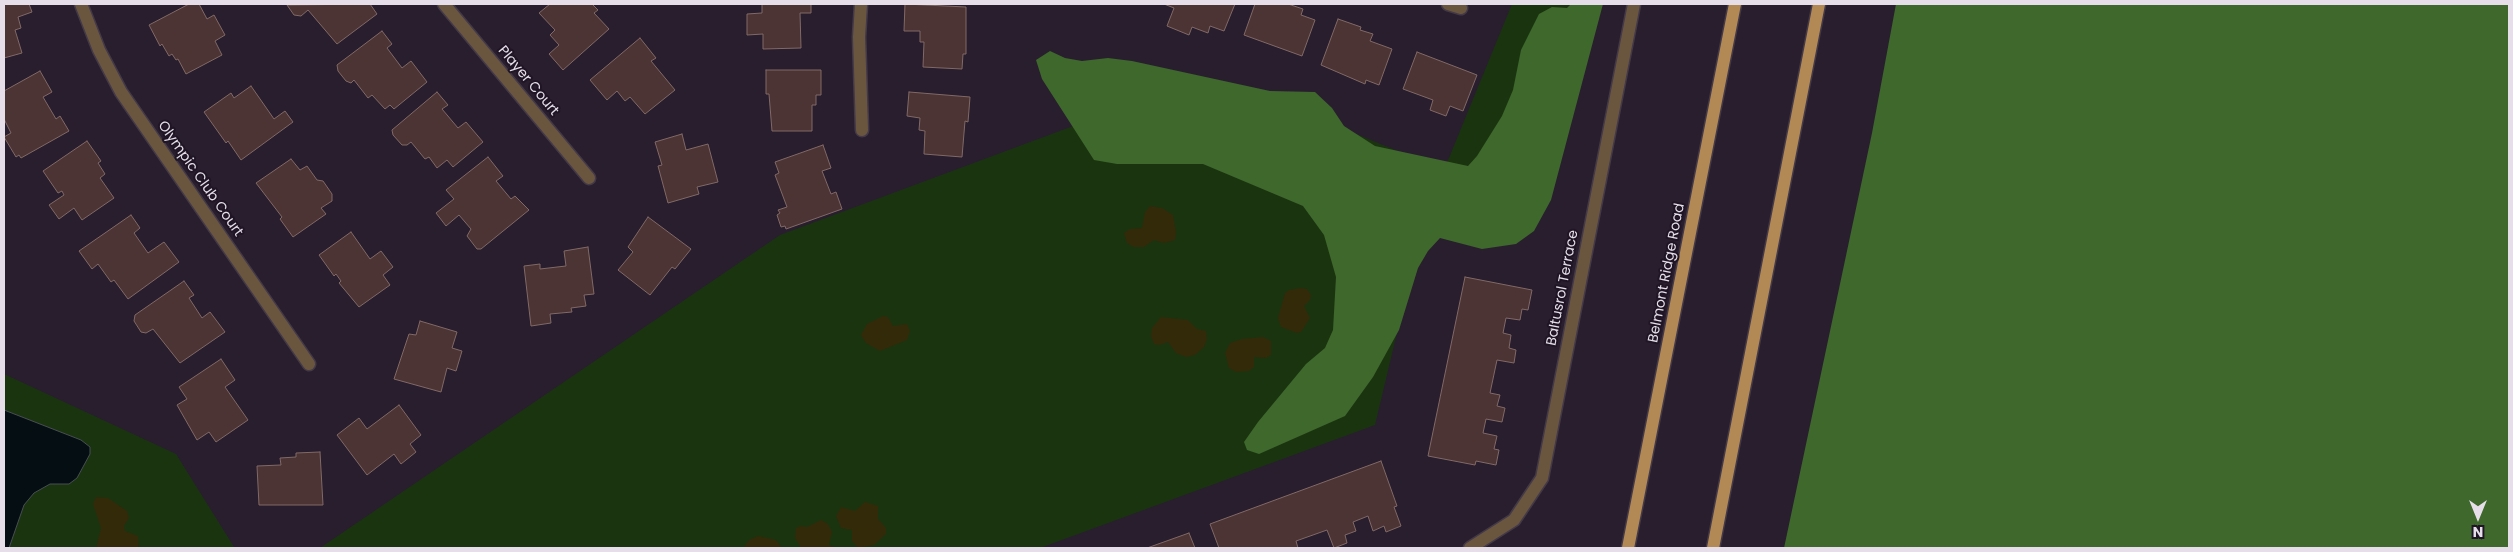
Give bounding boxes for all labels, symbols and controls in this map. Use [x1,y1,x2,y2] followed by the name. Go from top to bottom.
[494,43,562,119] street label: Player Court
[154,118,246,240] street label: Olympic Club Court
[1645,202,1689,344] street label: Belmont Ridge Road
[1544,229,1582,347] street label: Baltusrol Terrace
[2453,492,2503,542] north arrow
[2473,522,2483,542] text: N

